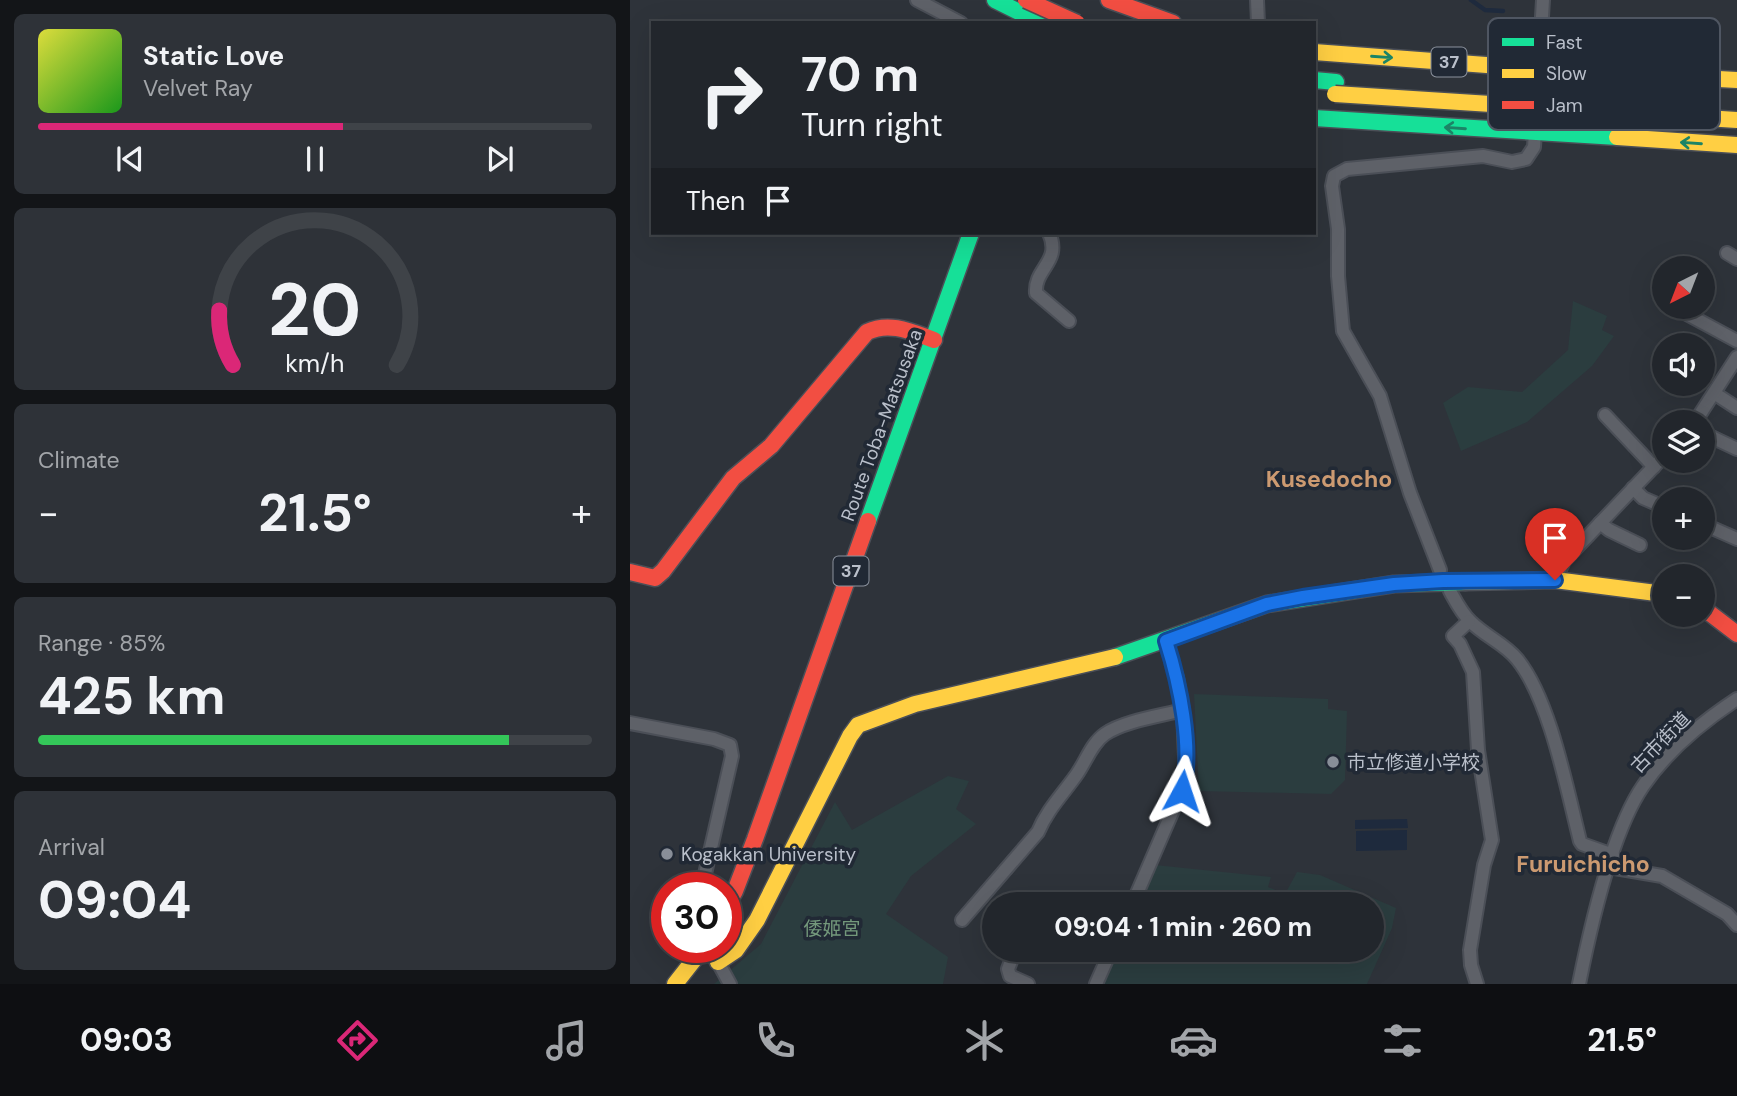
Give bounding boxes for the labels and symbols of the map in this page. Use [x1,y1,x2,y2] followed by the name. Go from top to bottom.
[1488,18,1720,130] legend
[1546,30,1582,55] text: Fast
[1432,48,1466,76] road number: 37
[1370,51,1393,64] one-way arrow
[1546,61,1587,86] text: Slow
[1546,93,1583,118] text: Jam
[1444,121,1467,134] one-way arrow
[1680,136,1703,149] one-way arrow
[1652,256,1715,318] north arrow
[835,326,928,524] street label: Route Toba-Matsusaka
[1266,464,1392,494] district label: Kusedocho
[1525,508,1585,580] pin
[834,556,868,586] road number: 37
[1625,706,1696,778] street label: 古市街道
[1347,750,1480,775] place label: 市立修道小学校
[1145,754,1219,828] position arrow
[1325,754,1341,770] marker: 市立修道小学校
[681,842,856,867] place label: Kogakkan University
[659,846,675,862] marker: Kogakkan University
[1516,849,1650,879] district label: Furuichicho
[651,872,742,963] speed limit sign: 30
[803,916,861,941] park label: 倭姬宮

